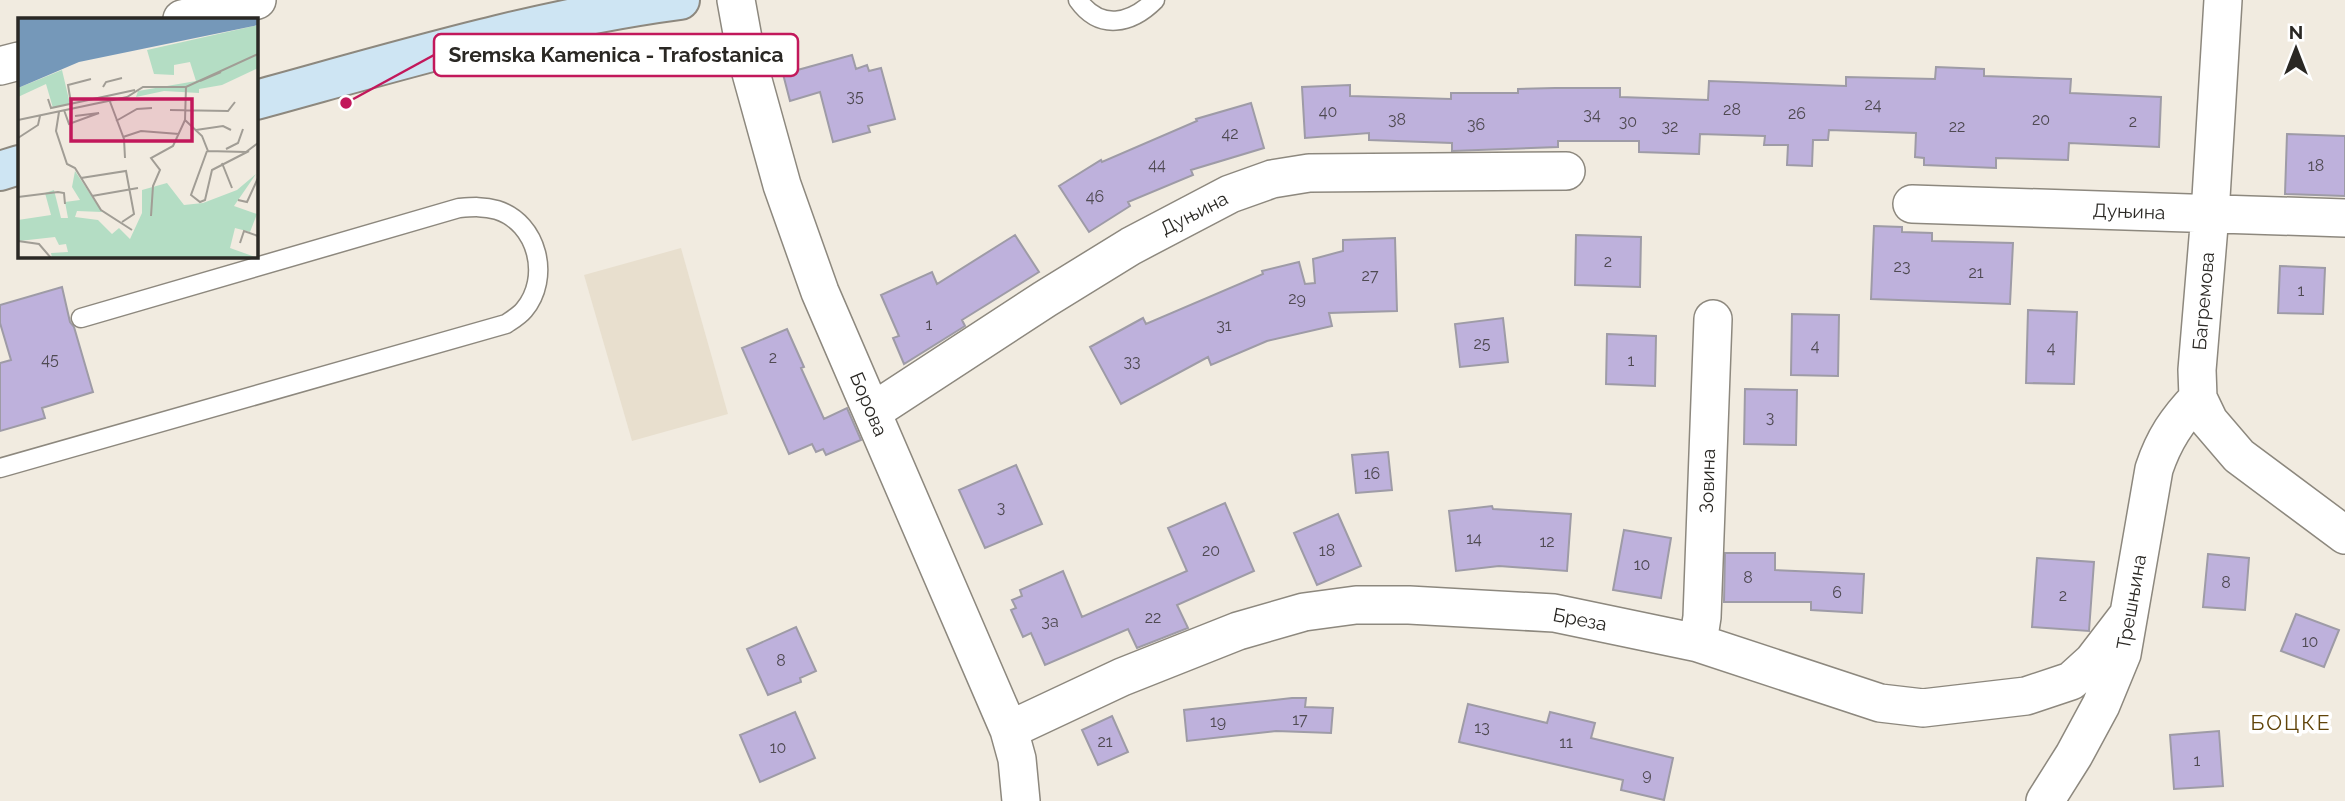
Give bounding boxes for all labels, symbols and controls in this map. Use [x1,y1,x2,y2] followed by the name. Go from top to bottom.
[2261,14,2331,84] north arrow
[18,18,257,257] inset map
[2289,21,2303,43] text: N
[434,34,798,76] callout: Sremska Kamenica - Trafostanica
[448,42,784,67] text: Sremska Kamenica - Trafostanica
[846,87,864,106] house number: 35
[1864,95,1882,114] house number: 24
[1723,100,1741,119] house number: 28
[1319,102,1337,121] house number: 40
[1788,104,1806,123] house number: 26
[1583,105,1601,124] house number: 34
[1388,110,1406,129] house number: 38
[2032,110,2050,129] house number: 20
[1619,112,1637,131] house number: 30
[2129,112,2137,131] house number: 2
[1467,115,1485,134] house number: 36
[1662,117,1678,136] house number: 32
[1949,117,1965,136] house number: 22
[1221,124,1239,143] house number: 42
[1148,155,1166,174] house number: 44
[2308,156,2324,175] house number: 18
[1086,187,1104,206] house number: 46
[1157,187,1231,239] street label: Дуњина
[2092,199,2166,223] street label: Дуњина
[2188,251,2218,351] street label: Багремова
[1604,252,1612,271] house number: 2
[1894,257,1910,276] house number: 23
[1968,263,1984,282] house number: 21
[1362,266,1379,285] house number: 27
[2298,281,2305,300] house number: 1
[1288,289,1306,308] house number: 29
[926,315,933,334] house number: 1
[1216,316,1232,335] house number: 31
[1473,334,1491,353] house number: 25
[1811,336,1820,355] house number: 4
[2047,338,2056,357] house number: 4
[769,348,777,367] house number: 2
[41,350,59,369] house number: 45
[1628,351,1635,370] house number: 1
[1123,352,1141,371] house number: 33
[846,369,892,439] street label: Борова
[1766,408,1774,427] house number: 3
[1695,448,1719,514] street label: Зовина
[1364,464,1380,483] house number: 16
[997,498,1005,517] house number: 3
[1466,529,1482,548] house number: 14
[1539,532,1555,551] house number: 12
[1202,541,1220,560] house number: 20
[1319,541,1335,560] house number: 18
[2112,553,2150,651] street label: Трешњина
[1634,555,1650,574] house number: 10
[1743,568,1753,587] house number: 8
[2221,573,2231,592] house number: 8
[1832,583,1842,602] house number: 6
[2059,586,2067,605] house number: 2
[1551,603,1609,635] street label: Бреза
[1145,608,1161,627] house number: 22
[1041,612,1059,631] house number: 3a
[2302,632,2318,651] house number: 10
[776,651,786,670] house number: 8
[1292,710,1308,729] house number: 17
[2251,710,2331,735] district label: БОЦКЕ
[1210,712,1226,731] house number: 19
[1474,718,1490,737] house number: 13
[1097,732,1113,751] house number: 21
[1559,733,1573,752] house number: 11
[770,738,786,757] house number: 10
[2194,751,2201,770] house number: 1
[1642,765,1652,784] house number: 9

